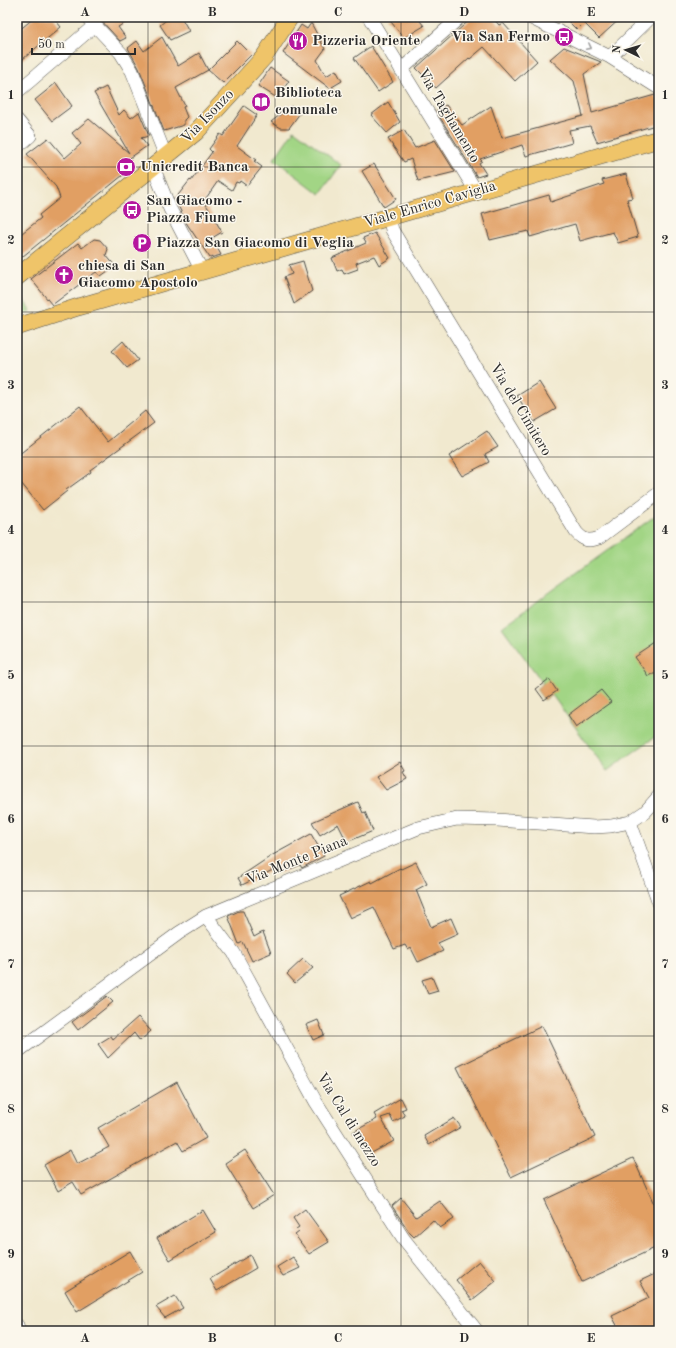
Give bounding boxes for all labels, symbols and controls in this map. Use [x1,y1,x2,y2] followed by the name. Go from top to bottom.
[80,6,90,19] text: A
[207,6,217,19] text: B
[334,6,342,19] text: C
[459,6,469,19] text: D
[587,6,596,19] text: E
[553,26,575,48] bus stop icon: Via San Fermo
[32,30,135,56] scale bar
[287,30,309,52] restaurant icon: Pizzeria Oriente
[451,30,550,45] place label: Via San Fermo
[606,30,646,70] north arrow
[312,34,420,49] place label: Pizzeria Oriente
[38,38,65,51] text: 50 m
[585,42,593,50] one-way arrow
[612,44,623,54] text: N
[414,66,482,166] street label: Via Tagliamento
[275,86,342,118] place label: Biblioteca comunale
[179,87,237,147] street label: Via Isonzo
[7,89,15,102] text: 1
[661,89,669,102] text: 1
[250,91,272,113] library icon: Biblioteca comunale
[115,156,137,178] bank icon: Unicredit Banca
[140,160,249,175] place label: Unicredit Banca
[362,179,498,231] street label: Viale Enrico Caviglia
[146,194,242,226] place label: San Giacomo - Piazza Fiume
[121,199,143,221] bus stop icon: San Giacomo - Piazza Fiume
[131,232,153,254] parking icon: Piazza San Giacomo di Veglia
[7,234,15,247] text: 2
[661,234,669,247] text: 2
[156,236,354,251] place label: Piazza San Giacomo di Veglia
[78,259,198,291] place label: chiesa di San Giacomo Apostolo
[53,264,75,286] church icon: chiesa di San Giacomo Apostolo
[486,361,554,459] street label: Via del Cimitero
[7,379,15,392] text: 3
[661,379,669,392] text: 3
[7,524,15,537] text: 4
[661,524,669,537] text: 4
[7,669,15,682] text: 5
[661,669,669,682] text: 5
[7,813,15,826] text: 6
[661,813,669,826] text: 6
[244,834,351,888] street label: Via Monte Piana
[7,958,15,971] text: 7
[661,958,669,971] text: 7
[313,1070,383,1170] street label: Via Cal di mezzo
[7,1103,15,1116] text: 8
[661,1103,669,1116] text: 8
[7,1248,15,1261] text: 9
[661,1248,669,1261] text: 9
[80,1332,90,1345] text: A
[207,1332,217,1345] text: B
[334,1332,342,1345] text: C
[459,1332,469,1345] text: D
[587,1332,596,1345] text: E

